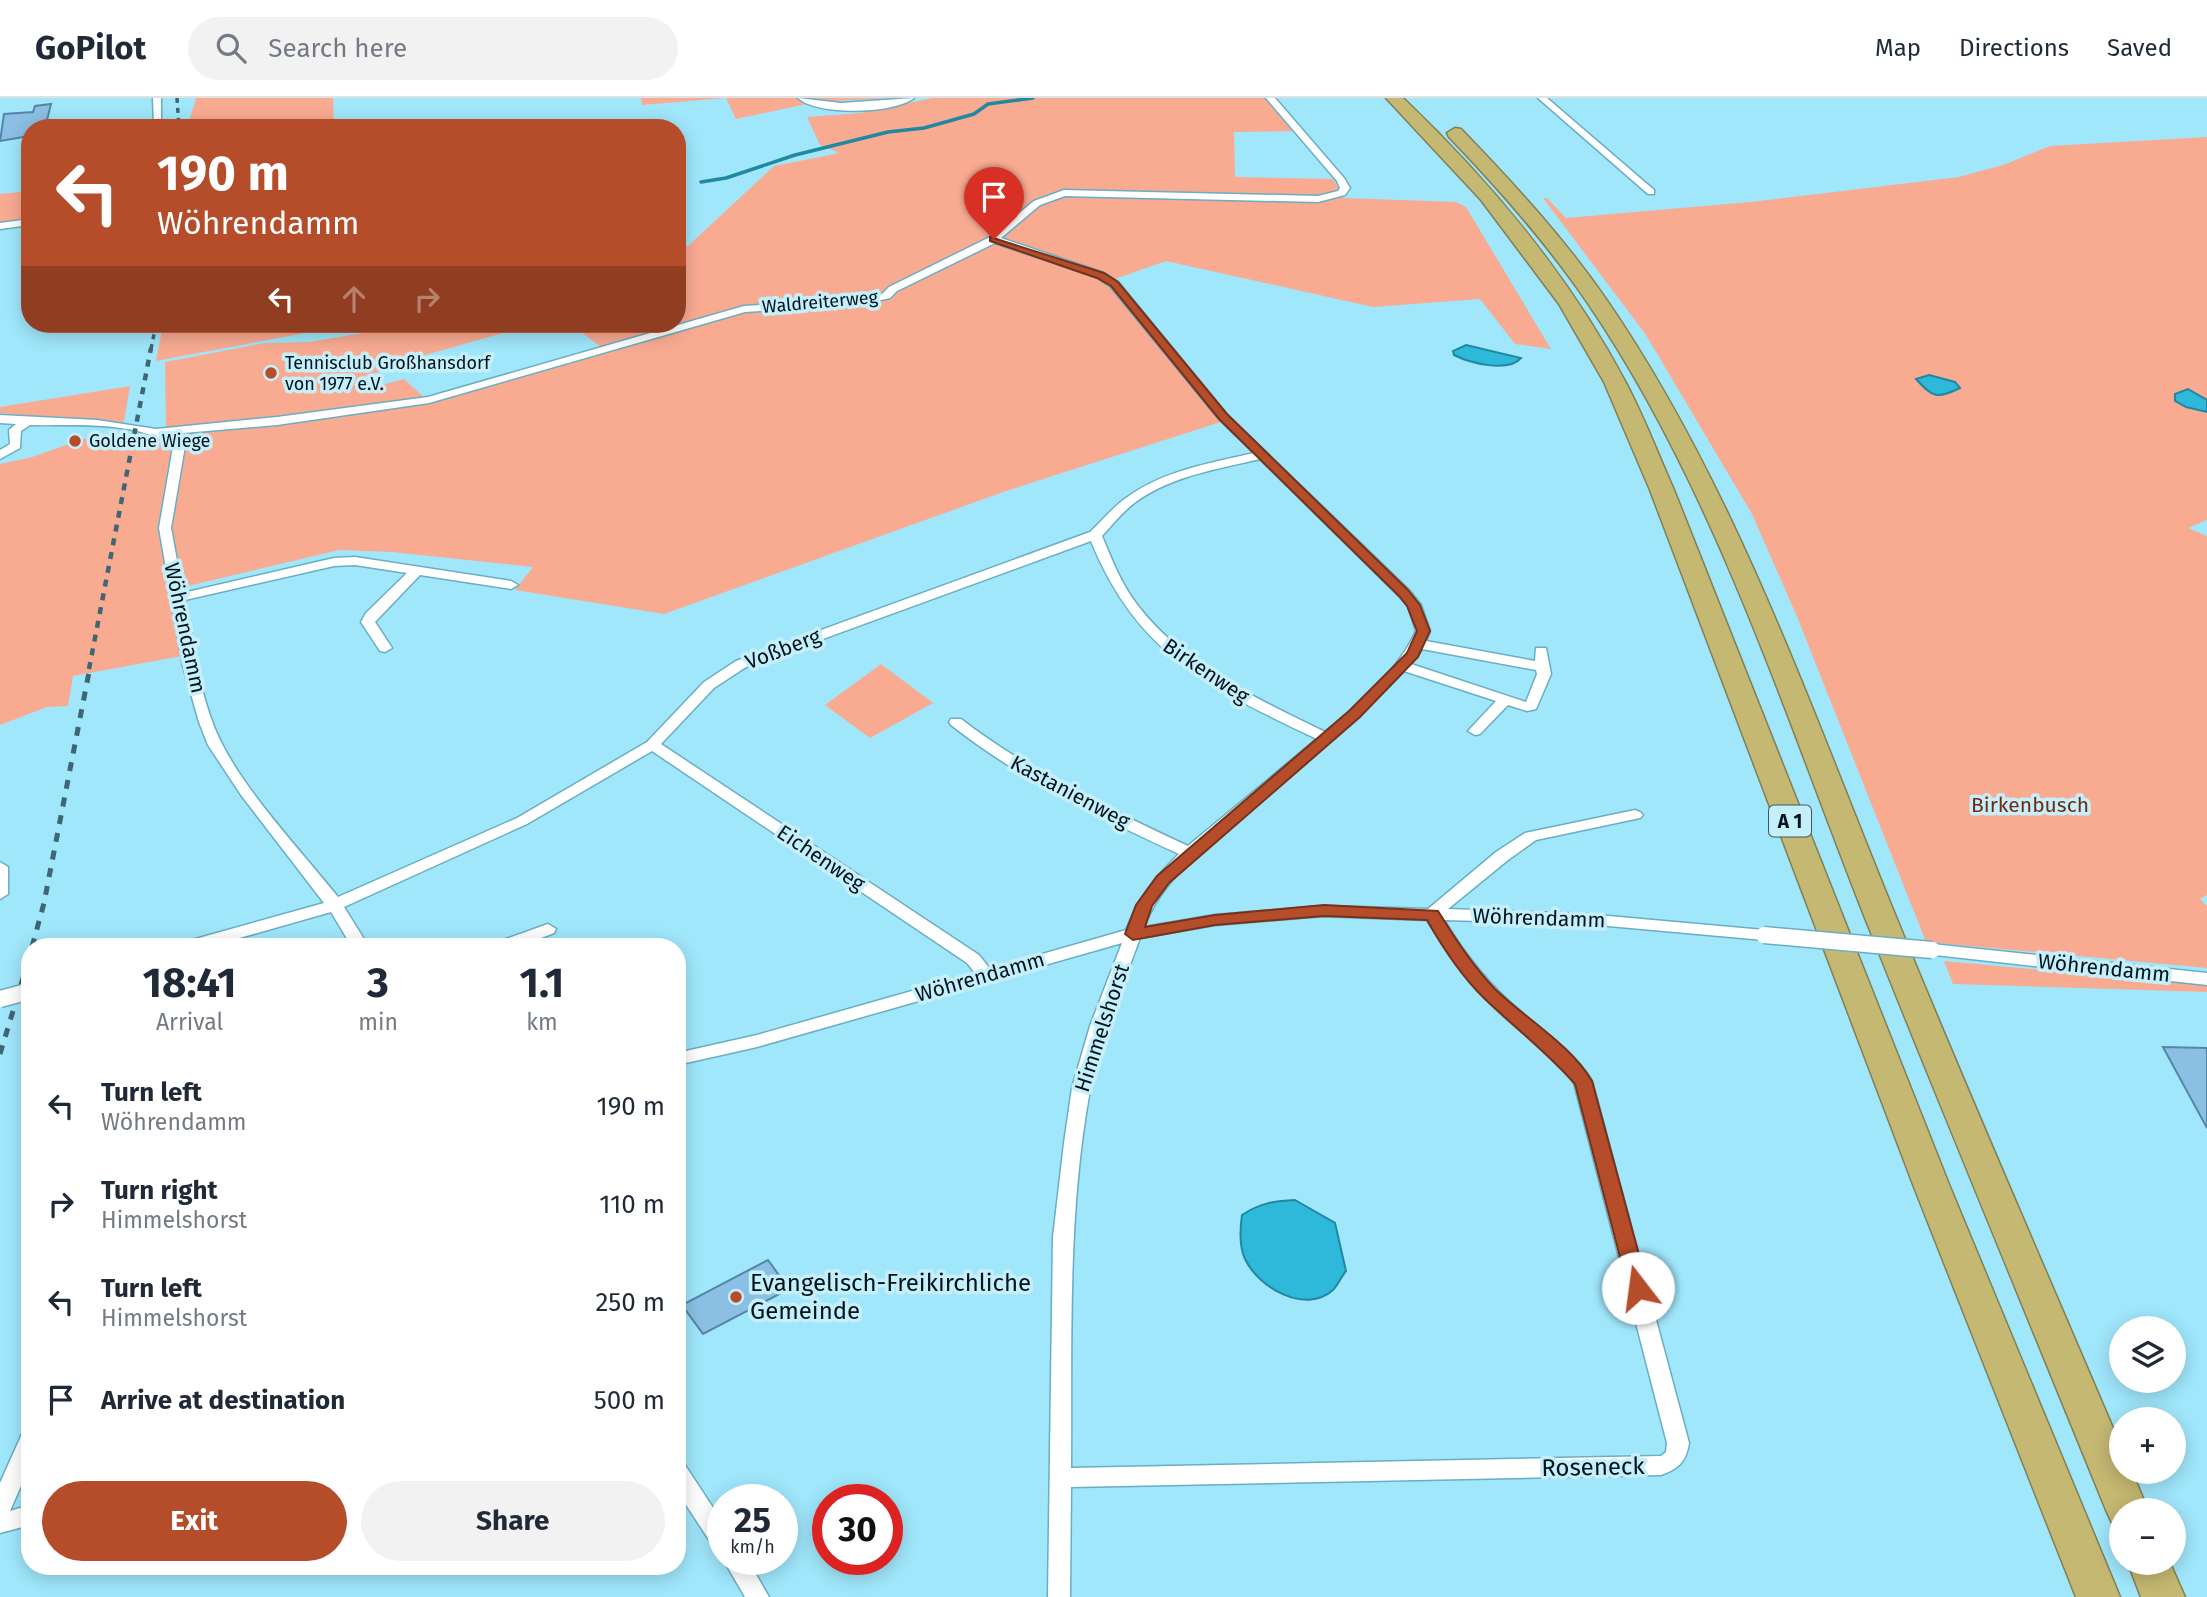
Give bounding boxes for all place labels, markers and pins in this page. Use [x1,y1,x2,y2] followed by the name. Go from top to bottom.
[964,167,1024,239] pin
[285,352,492,395] place label: Tennisclub Großhansdorf von 1977 e.V.
[263,365,279,381] marker: Tennisclub Großhansdorf von 1977 e.V.
[89,430,210,452] place label: Goldene Wiege
[67,433,83,449] marker: Goldene Wiege
[750,1269,1031,1325] place label: Evangelisch-Freikirchliche Gemeinde
[728,1289,744,1305] marker: Evangelisch-Freikirchliche Gemeinde

